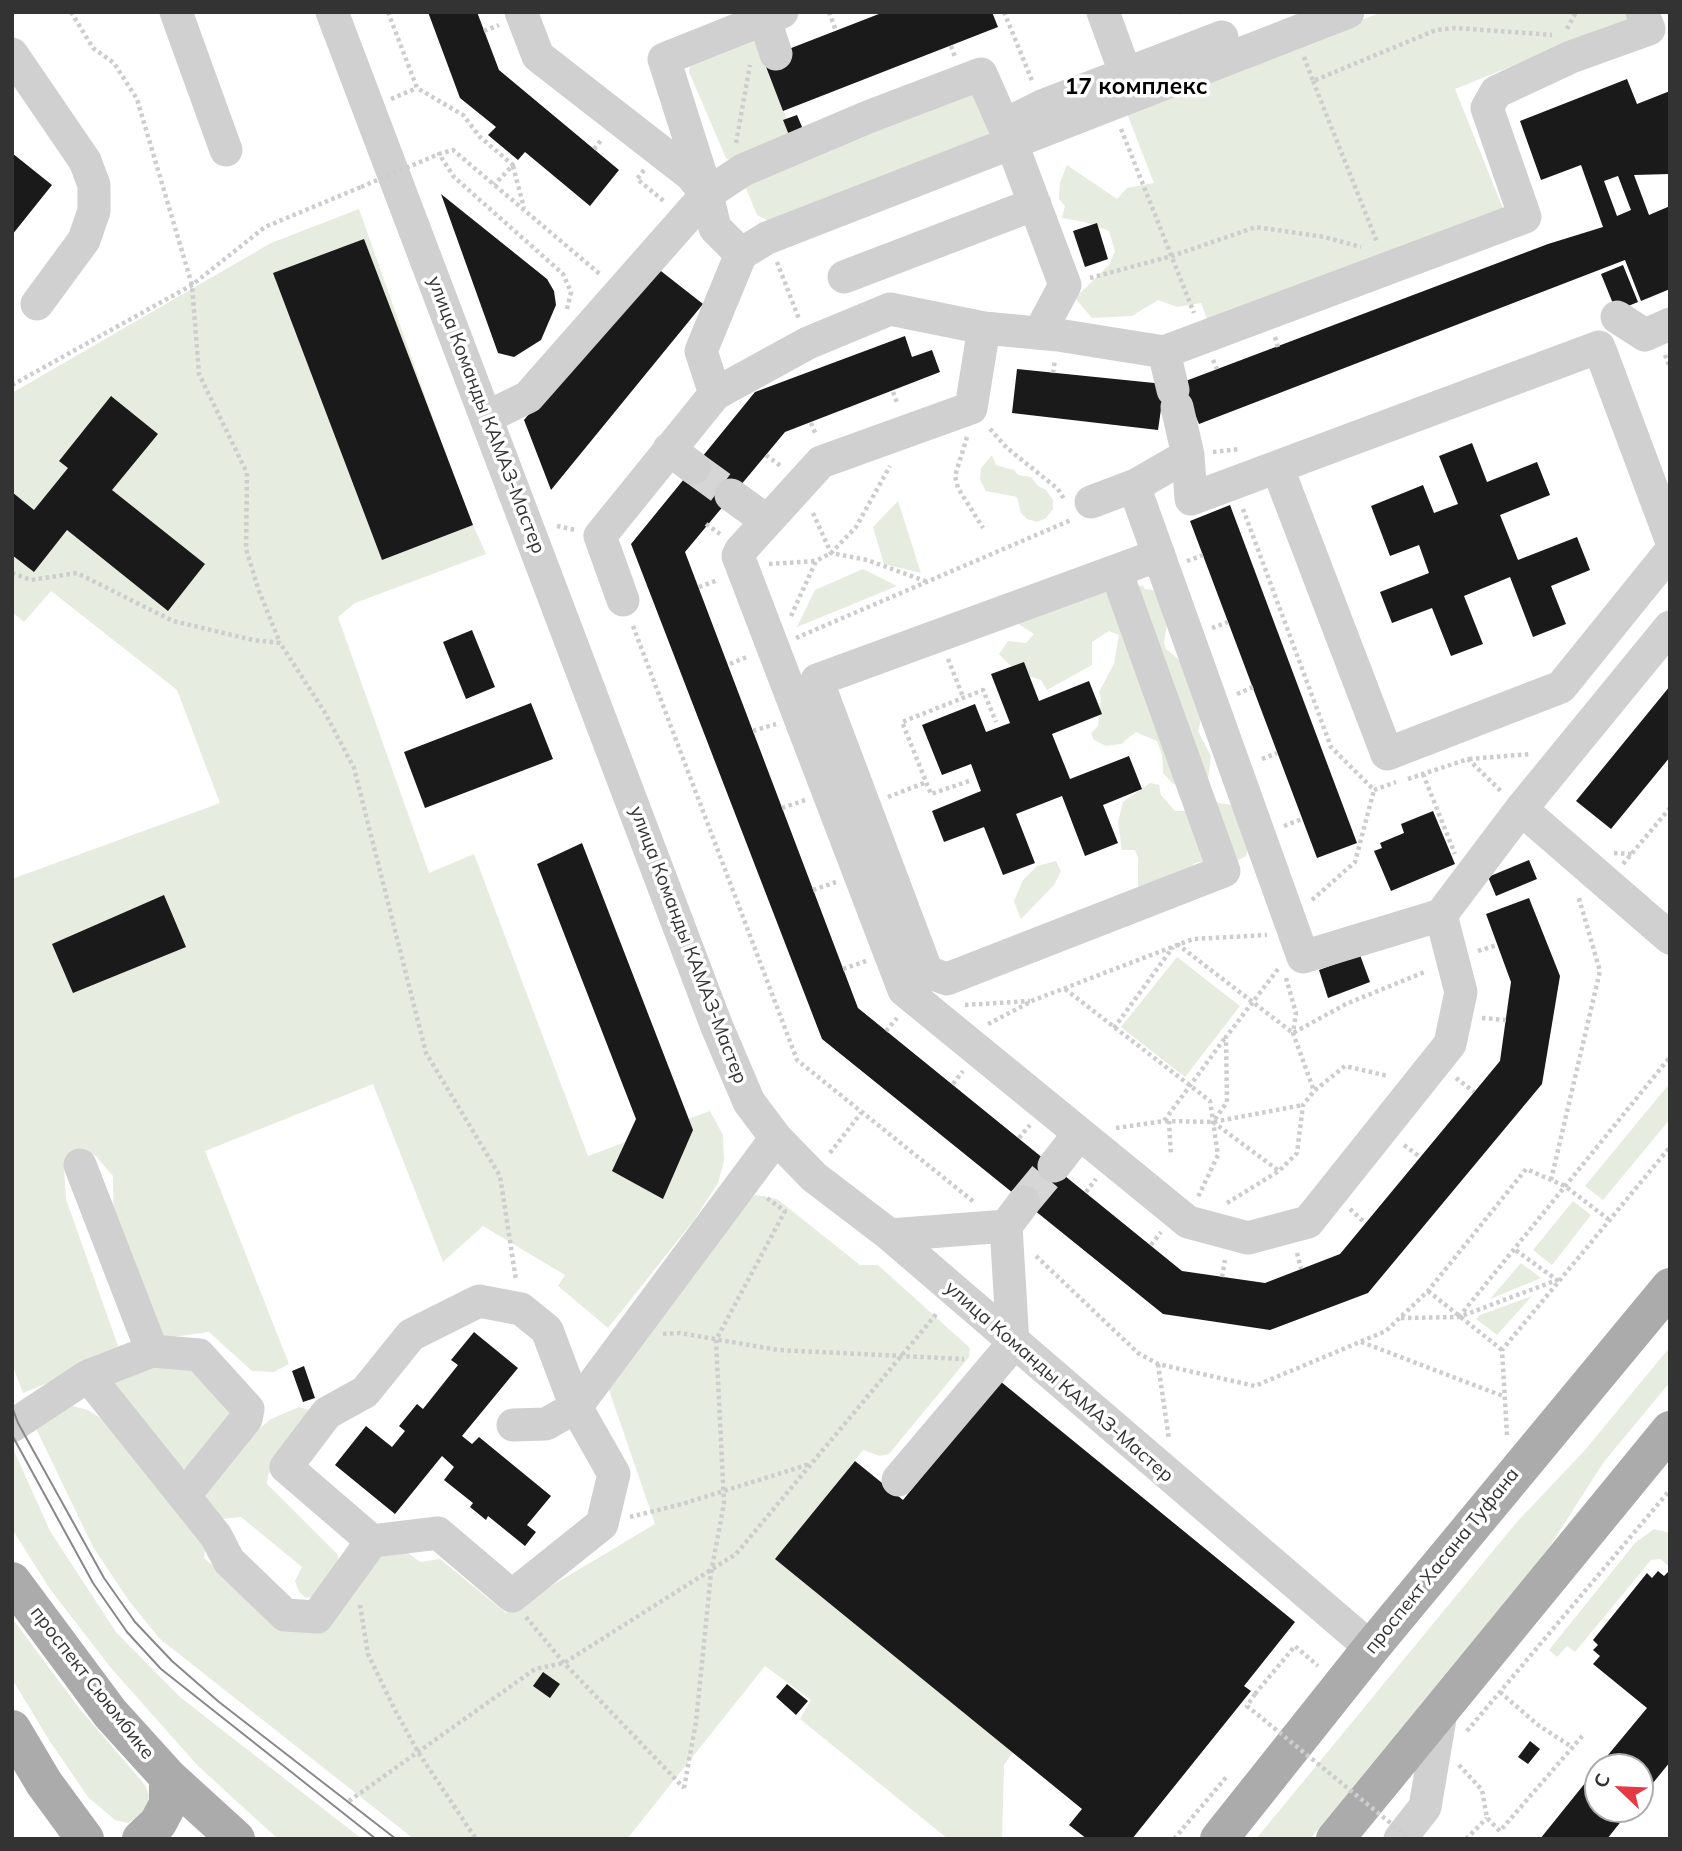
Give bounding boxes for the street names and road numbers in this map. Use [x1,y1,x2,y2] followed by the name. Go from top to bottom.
[422,273,550,557] street label: улица Команды КАМАЗ-Мастер
[624,803,752,1087] street label: улица Команды КАМАЗ-Мастер
[940,1277,1178,1487] street label: улица Команды КАМАЗ-Мастер
[1360,1463,1524,1659] street label: проспект Хасана Туфана
[25,1602,159,1764] street label: проспект Сююмбике

